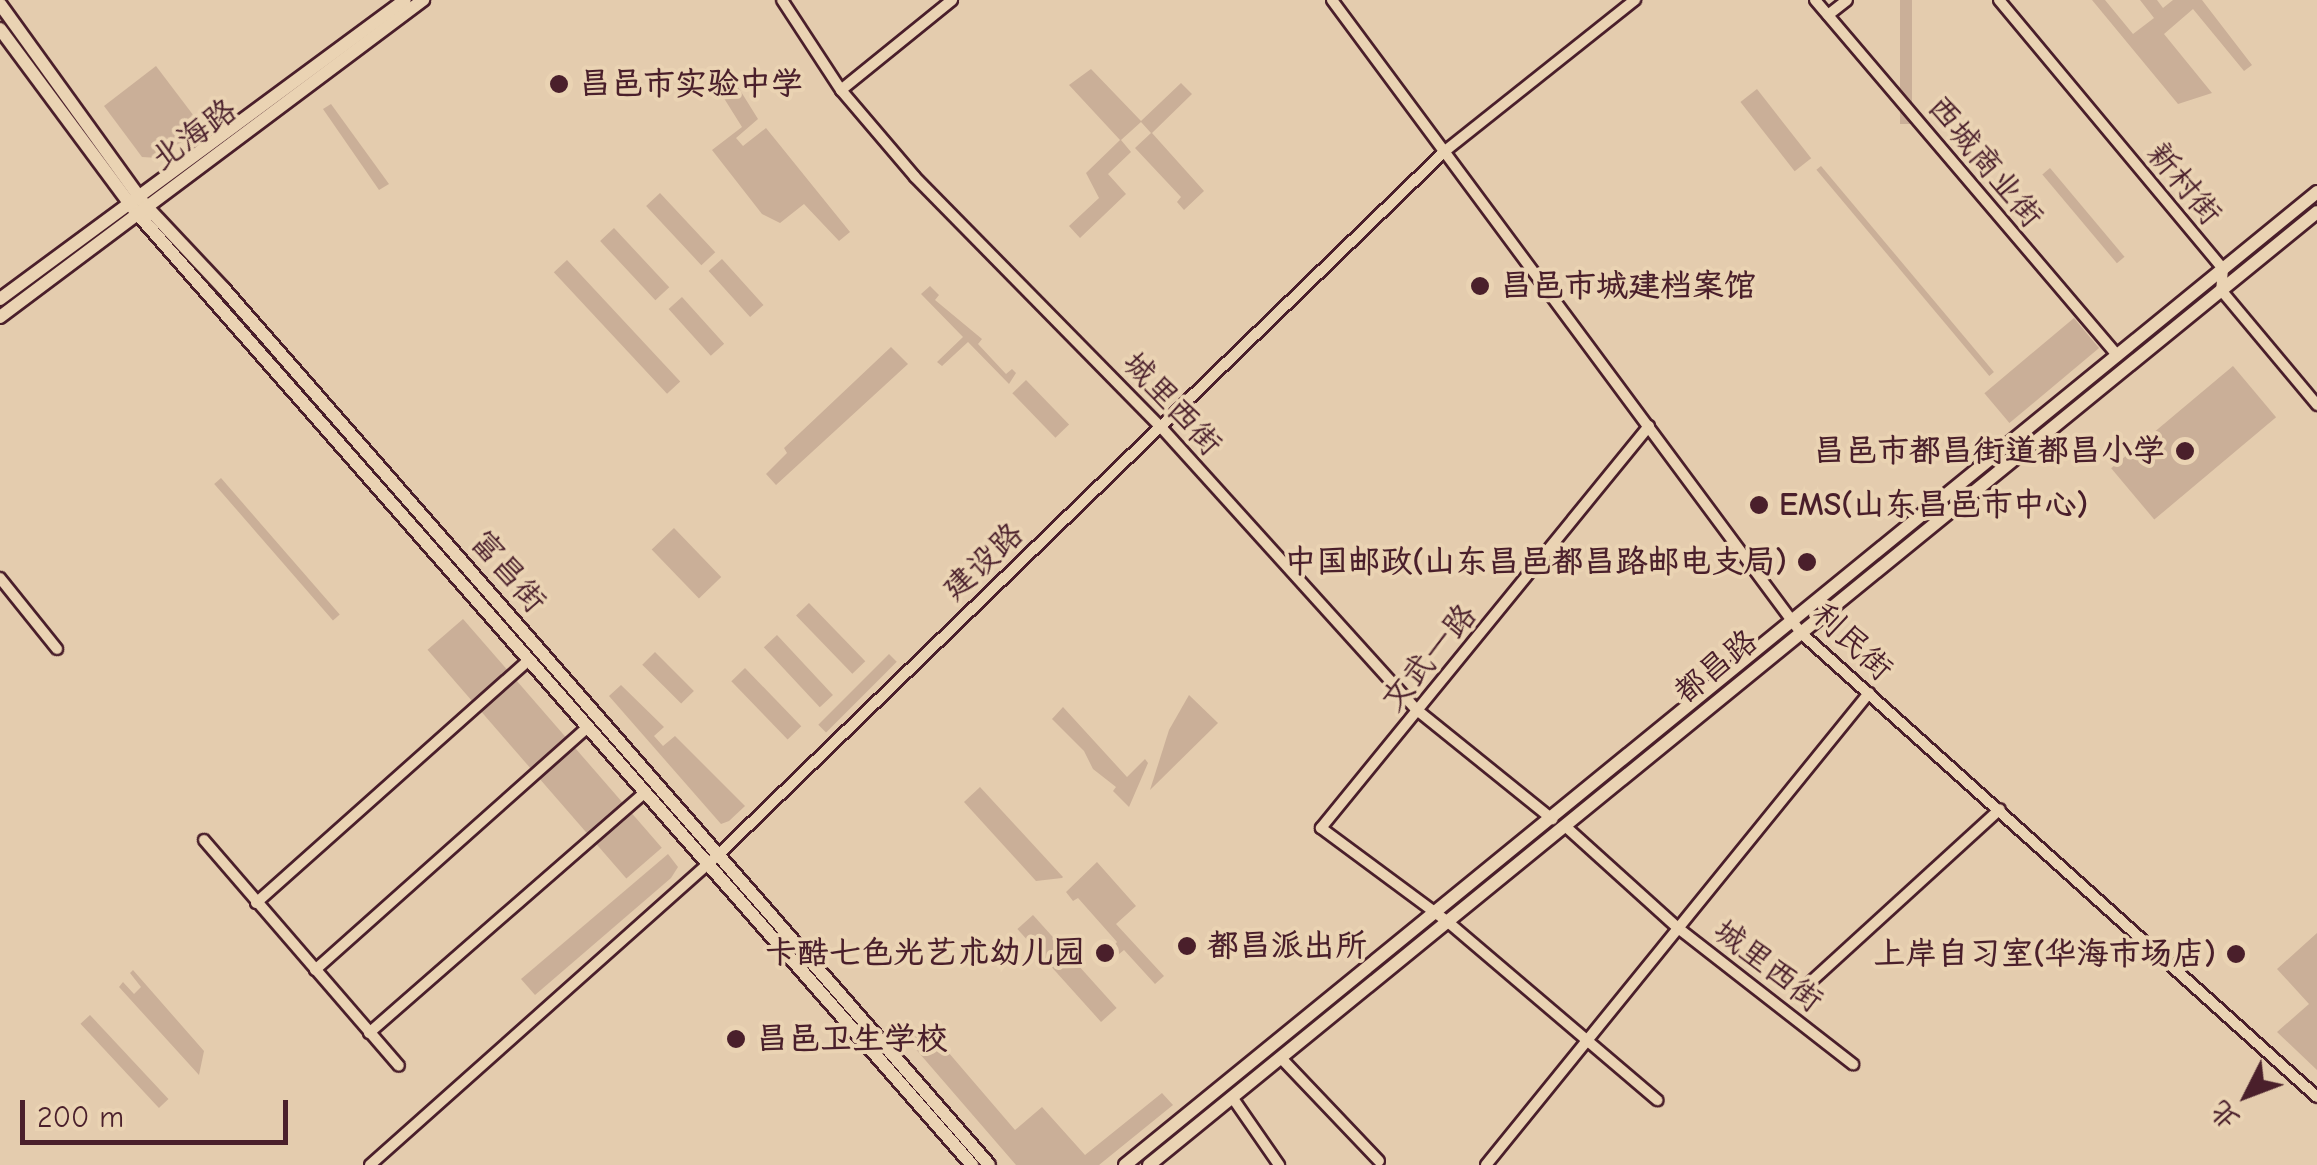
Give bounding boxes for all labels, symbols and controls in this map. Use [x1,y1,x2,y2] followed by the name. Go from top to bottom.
[579,65,803,103] place label: 昌邑市实验中学
[548,73,570,95] marker: 昌邑市实验中学
[1919,88,2051,236] street label: 西城商业街
[144,91,244,179] street label: 北海路
[2138,135,2230,233] street label: 新村街
[1500,267,1756,305] place label: 昌邑市城建档案馆
[1469,275,1491,297] marker: 昌邑市城建档案馆
[1114,344,1230,464] street label: 城里西街
[1813,432,2165,470] place label: 昌邑市都昌街道都昌小学
[2174,440,2196,462] marker: 昌邑市都昌街道都昌小学
[1779,486,2088,524] place label: EMS(山东昌邑市中心)
[1748,494,1770,516] marker: EMS(山东昌邑市中心)
[935,515,1031,609] street label: 建设路
[462,523,554,621] street label: 富昌街
[1284,543,1787,581] place label: 中国邮政(山东昌邑都昌路邮电支局)
[1796,551,1818,573] marker: 中国邮政(山东昌邑都昌路邮电支局)
[1804,595,1900,689] street label: 利民街
[1373,597,1485,719] street label: 文武一路
[1667,622,1765,712] street label: 都昌路
[1706,911,1830,1021] street label: 城里西街
[1207,927,1367,965] place label: 都昌派出所
[765,934,1085,972] place label: 卡酷七色光艺术幼儿园
[1176,935,1198,957] marker: 都昌派出所
[1873,935,2216,973] place label: 上岸自习室(华海市场店)
[1094,942,1116,964] marker: 卡酷七色光艺术幼儿园
[2225,943,2247,965] marker: 上岸自习室(华海市场店)
[756,1020,948,1058] place label: 昌邑卫生学校
[725,1028,747,1050] marker: 昌邑卫生学校
[2197,1045,2297,1145] north arrow
[25,1080,292,1142] scale bar
[2203,1094,2246,1136] text: 北
[37,1100,124,1135] text: 200 m

